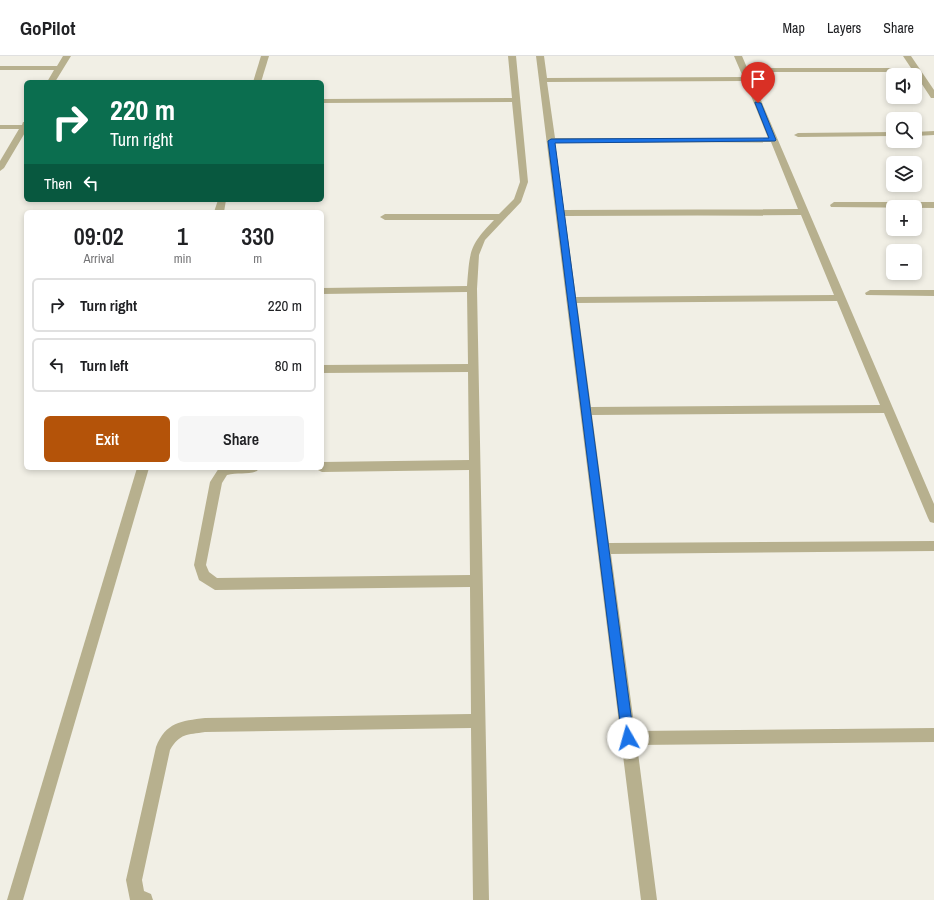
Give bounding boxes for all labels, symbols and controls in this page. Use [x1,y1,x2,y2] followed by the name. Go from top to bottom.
[20,15,75,41] text: GoPilot
[783,19,805,37] text: Map
[827,19,861,37] text: Layers
[883,19,914,37] text: Share
[741,62,775,103] pin
[747,68,769,90] icon: arrive
[886,68,922,280] map controls
[886,68,922,104] button: sound
[110,91,175,129] text: 220 m
[44,96,96,148] icon: right
[886,112,922,148] button: search
[110,127,173,152] text: Turn right
[886,156,922,192] button: layers
[80,172,102,194] icon: left
[44,173,72,194] text: Then
[886,200,922,236] button: +
[74,220,124,252] text: 09:02
[177,220,188,252] text: 1
[241,220,274,252] text: 330
[886,244,922,280] button: −
[83,250,114,267] text: Arrival
[174,250,191,267] text: min
[253,250,262,267] text: m
[46,294,68,316] icon: right
[80,295,137,316] text: Turn right
[268,295,302,316] text: 220 m
[46,354,68,376] icon: left
[80,355,128,376] text: Turn left
[275,355,302,376] text: 80 m
[44,416,170,462] button: Exit
[178,416,304,462] button: Share
[607,717,649,759] position arrow

